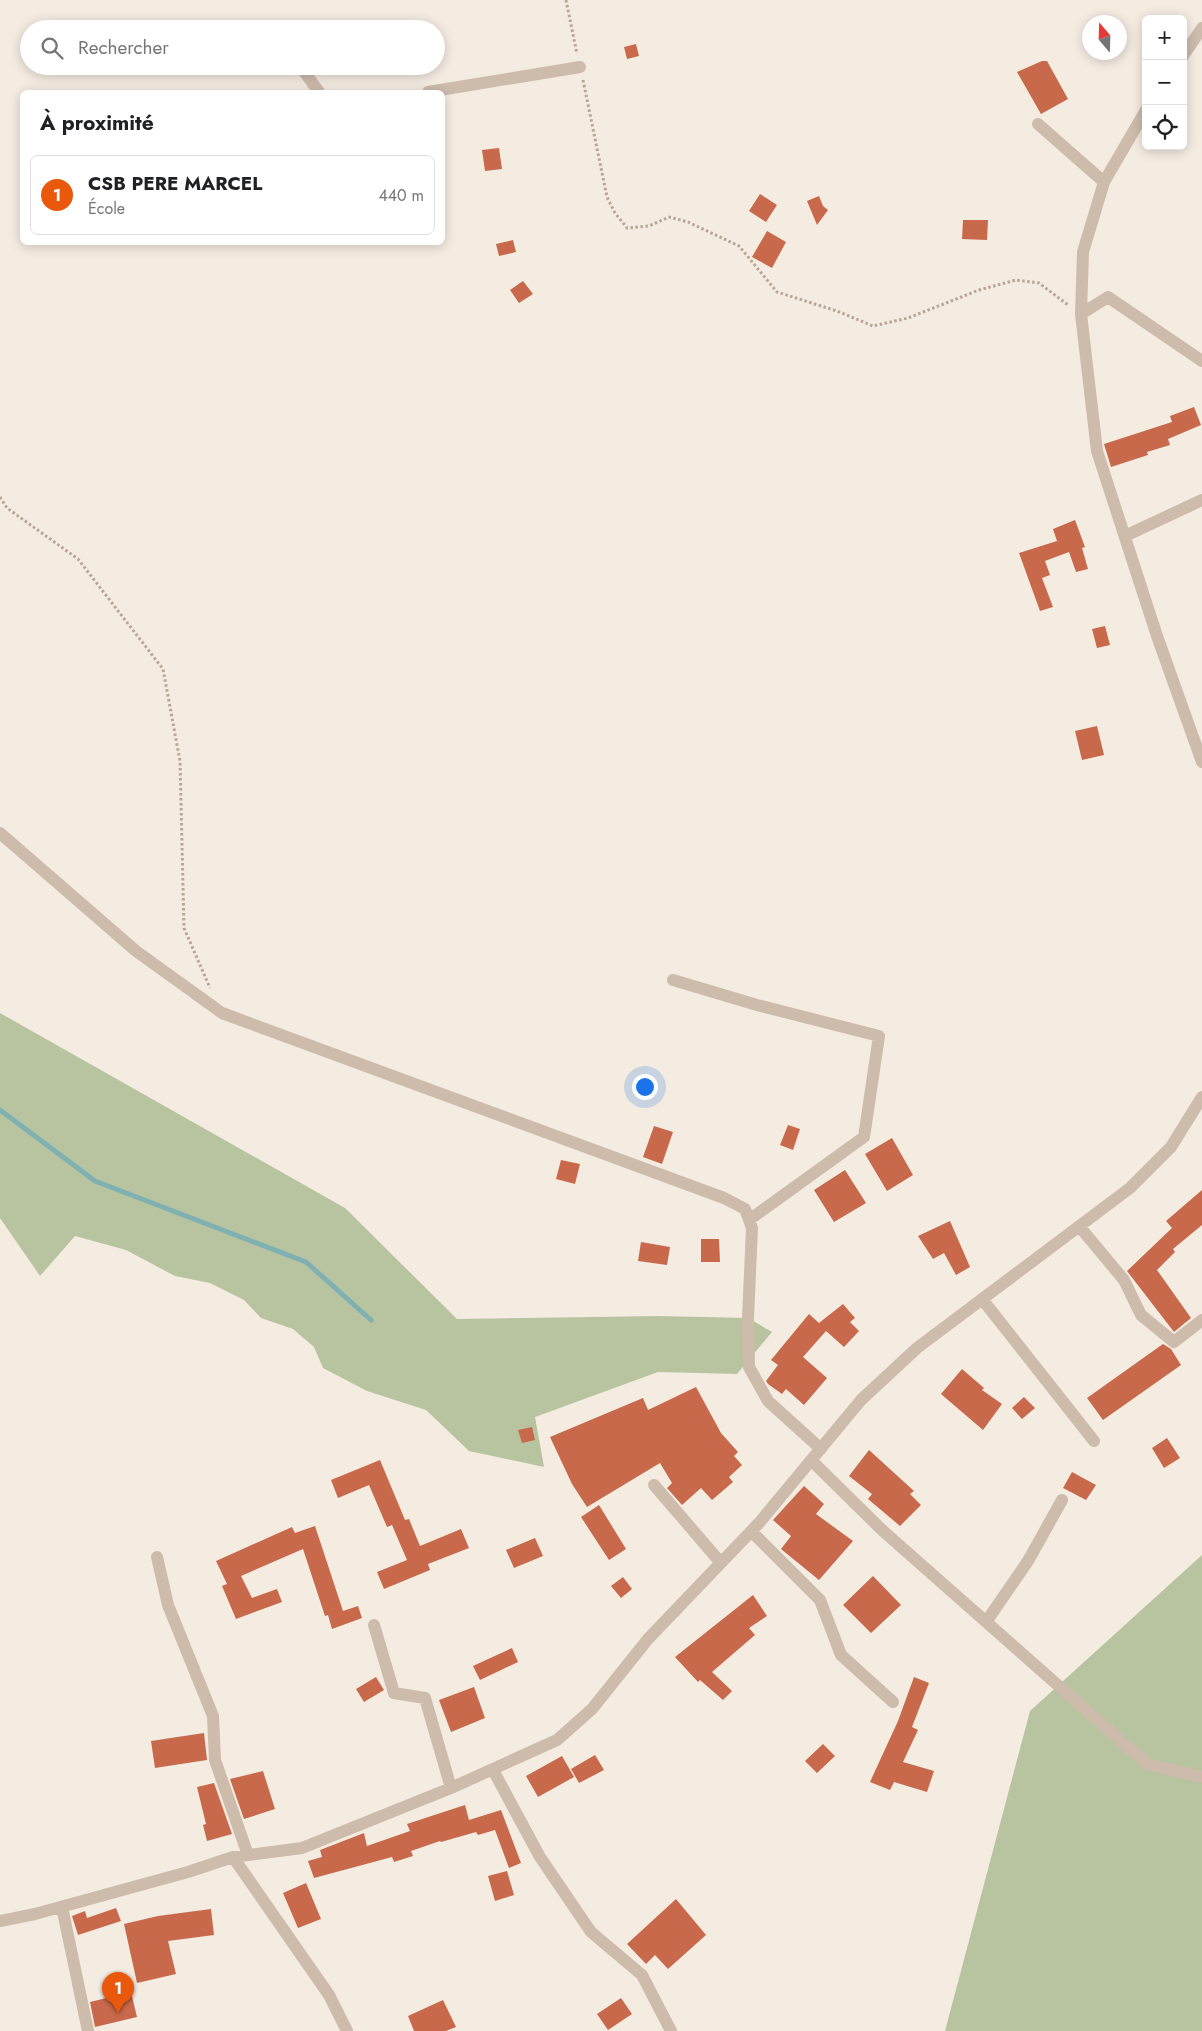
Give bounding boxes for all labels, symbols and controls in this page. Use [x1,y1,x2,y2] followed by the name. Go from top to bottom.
[1082,15,1127,60] north arrow
[1142,15,1187,150] map controls
[1142,15,1187,60] button: +
[20,20,445,75] search box
[38,34,66,62] icon: search
[78,34,169,61] text: Rechercher
[1142,60,1187,105] button: −
[1142,105,1187,150] button: locate
[40,108,154,138] text: À proximité
[88,170,262,197] text: CSB PERE MARCEL
[53,184,61,207] text: 1
[378,184,424,207] text: 440 m
[88,197,125,220] text: École
[632,1074,658,1100] your location
[102,1972,134,2013] pin: 1

